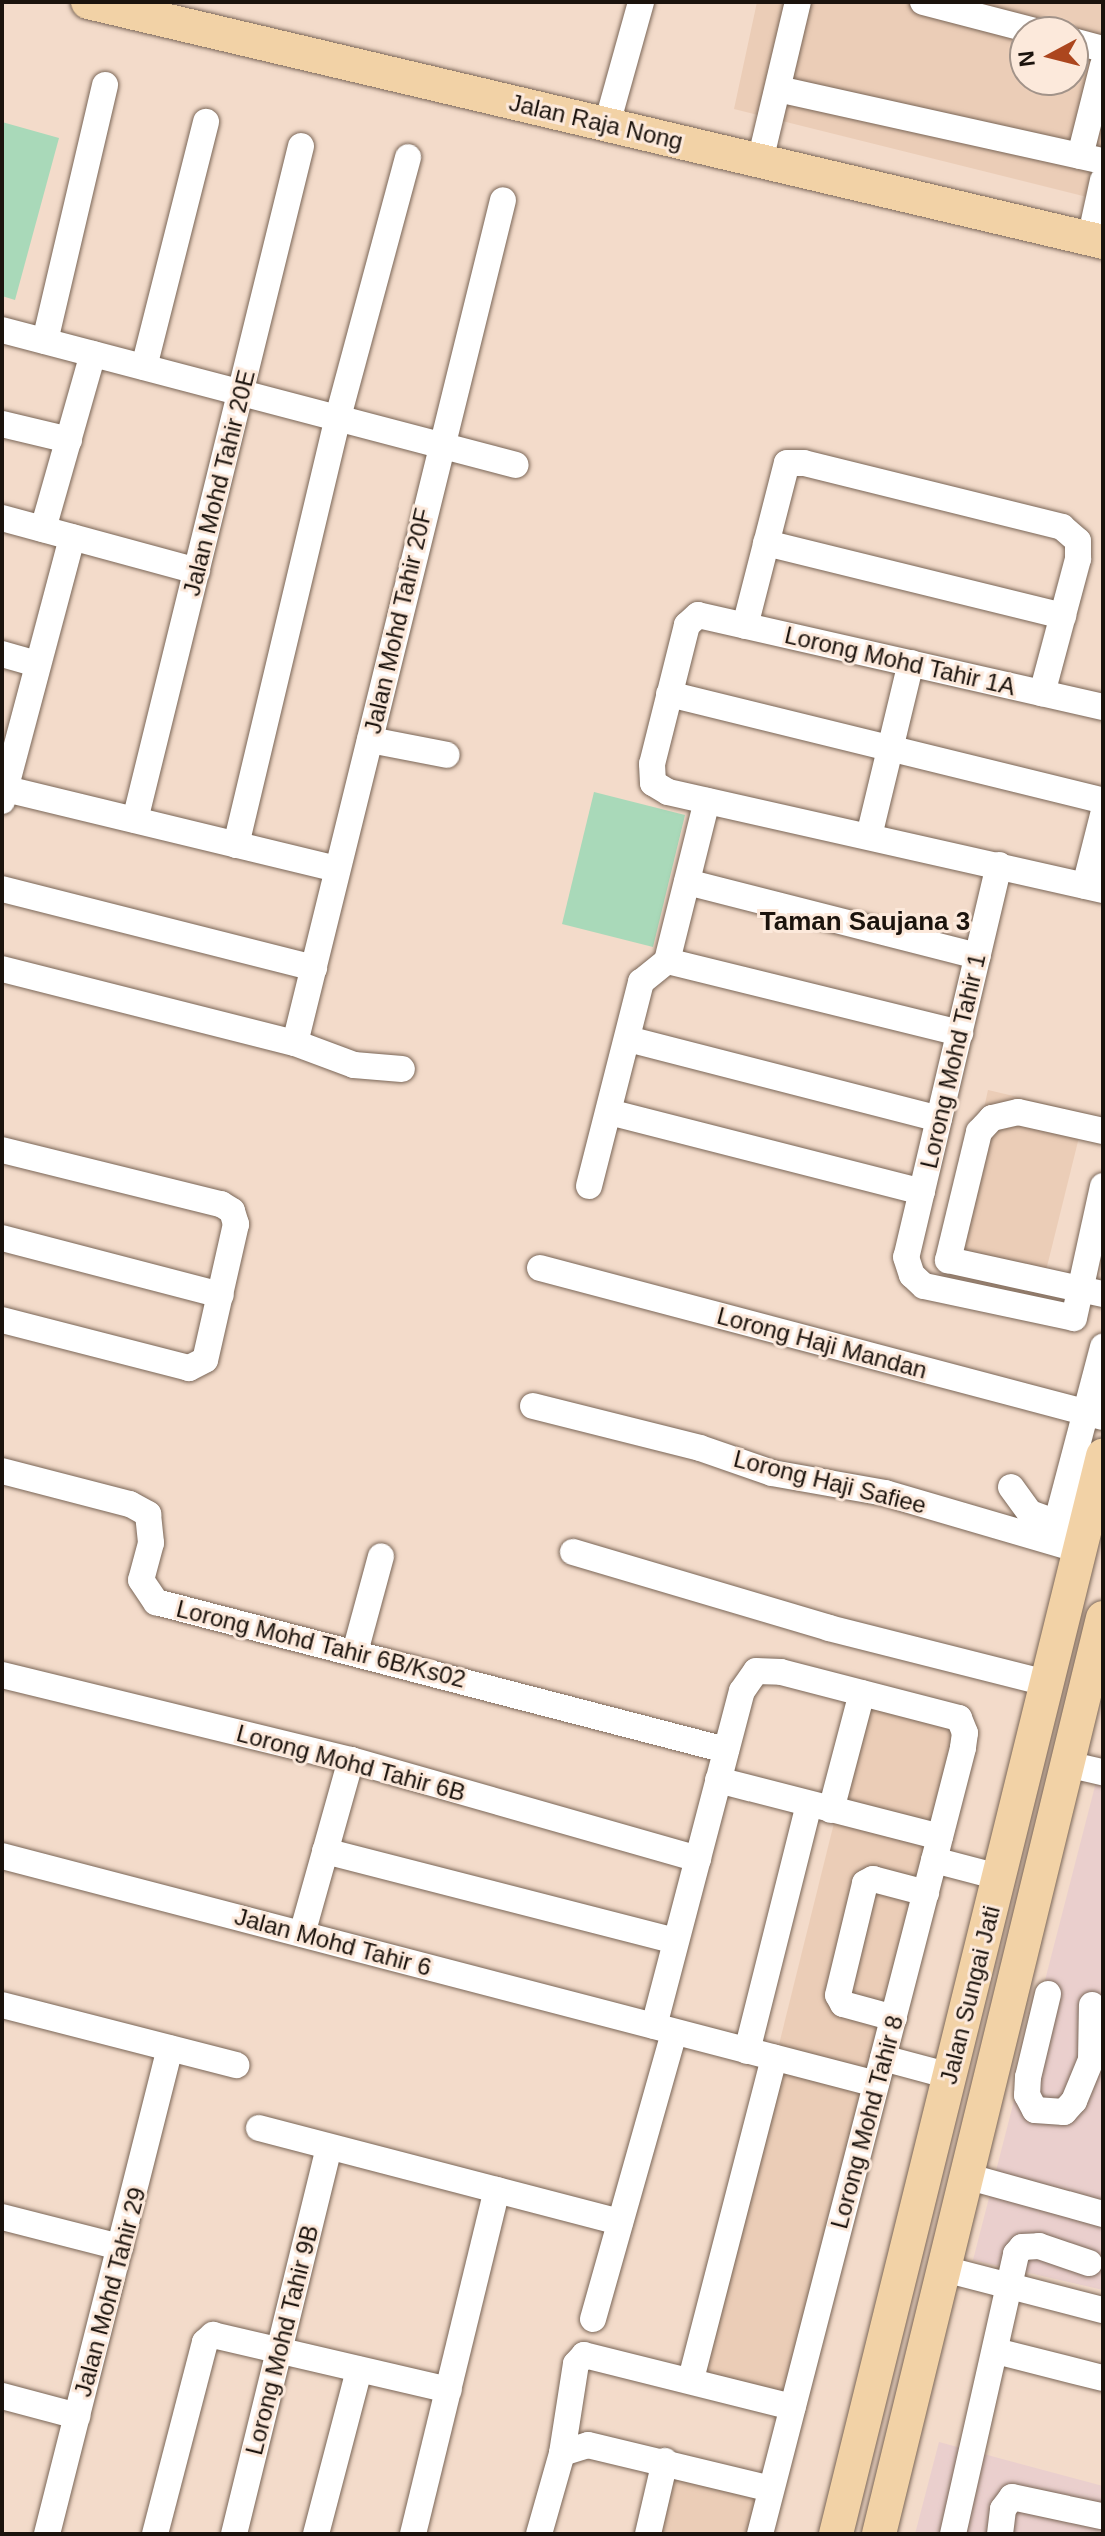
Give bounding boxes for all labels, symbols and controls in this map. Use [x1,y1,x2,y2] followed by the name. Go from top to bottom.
[1009,16,1089,96] north arrow
[1013,49,1040,68] text: N
[506,88,686,156] street label: Jalan Raja Nong
[177,367,261,599] street label: Jalan Mohd Tahir 20E
[358,505,438,737] street label: Jalan Mohd Tahir 20F
[782,620,1018,702] street label: Lorong Mohd Tahir 1A
[760,906,970,938] district label: Taman Saujana 3
[914,951,992,1171] street label: Lorong Mohd Tahir 1
[714,1301,930,1385] street label: Lorong Haji Mandan
[731,1444,929,1520] street label: Lorong Haji Safiee
[173,1594,469,1694] street label: Lorong Mohd Tahir 6B/Ks02
[233,1719,469,1807] street label: Lorong Mohd Tahir 6B
[231,1902,435,1982] street label: Jalan Mohd Tahir 6
[934,1903,1006,2087] street label: Jalan Sungai Jati
[825,2012,909,2232] street label: Lorong Mohd Tahir 8
[68,2184,152,2400] street label: Jalan Mohd Tahir 29
[239,2222,325,2458] street label: Lorong Mohd Tahir 9B

